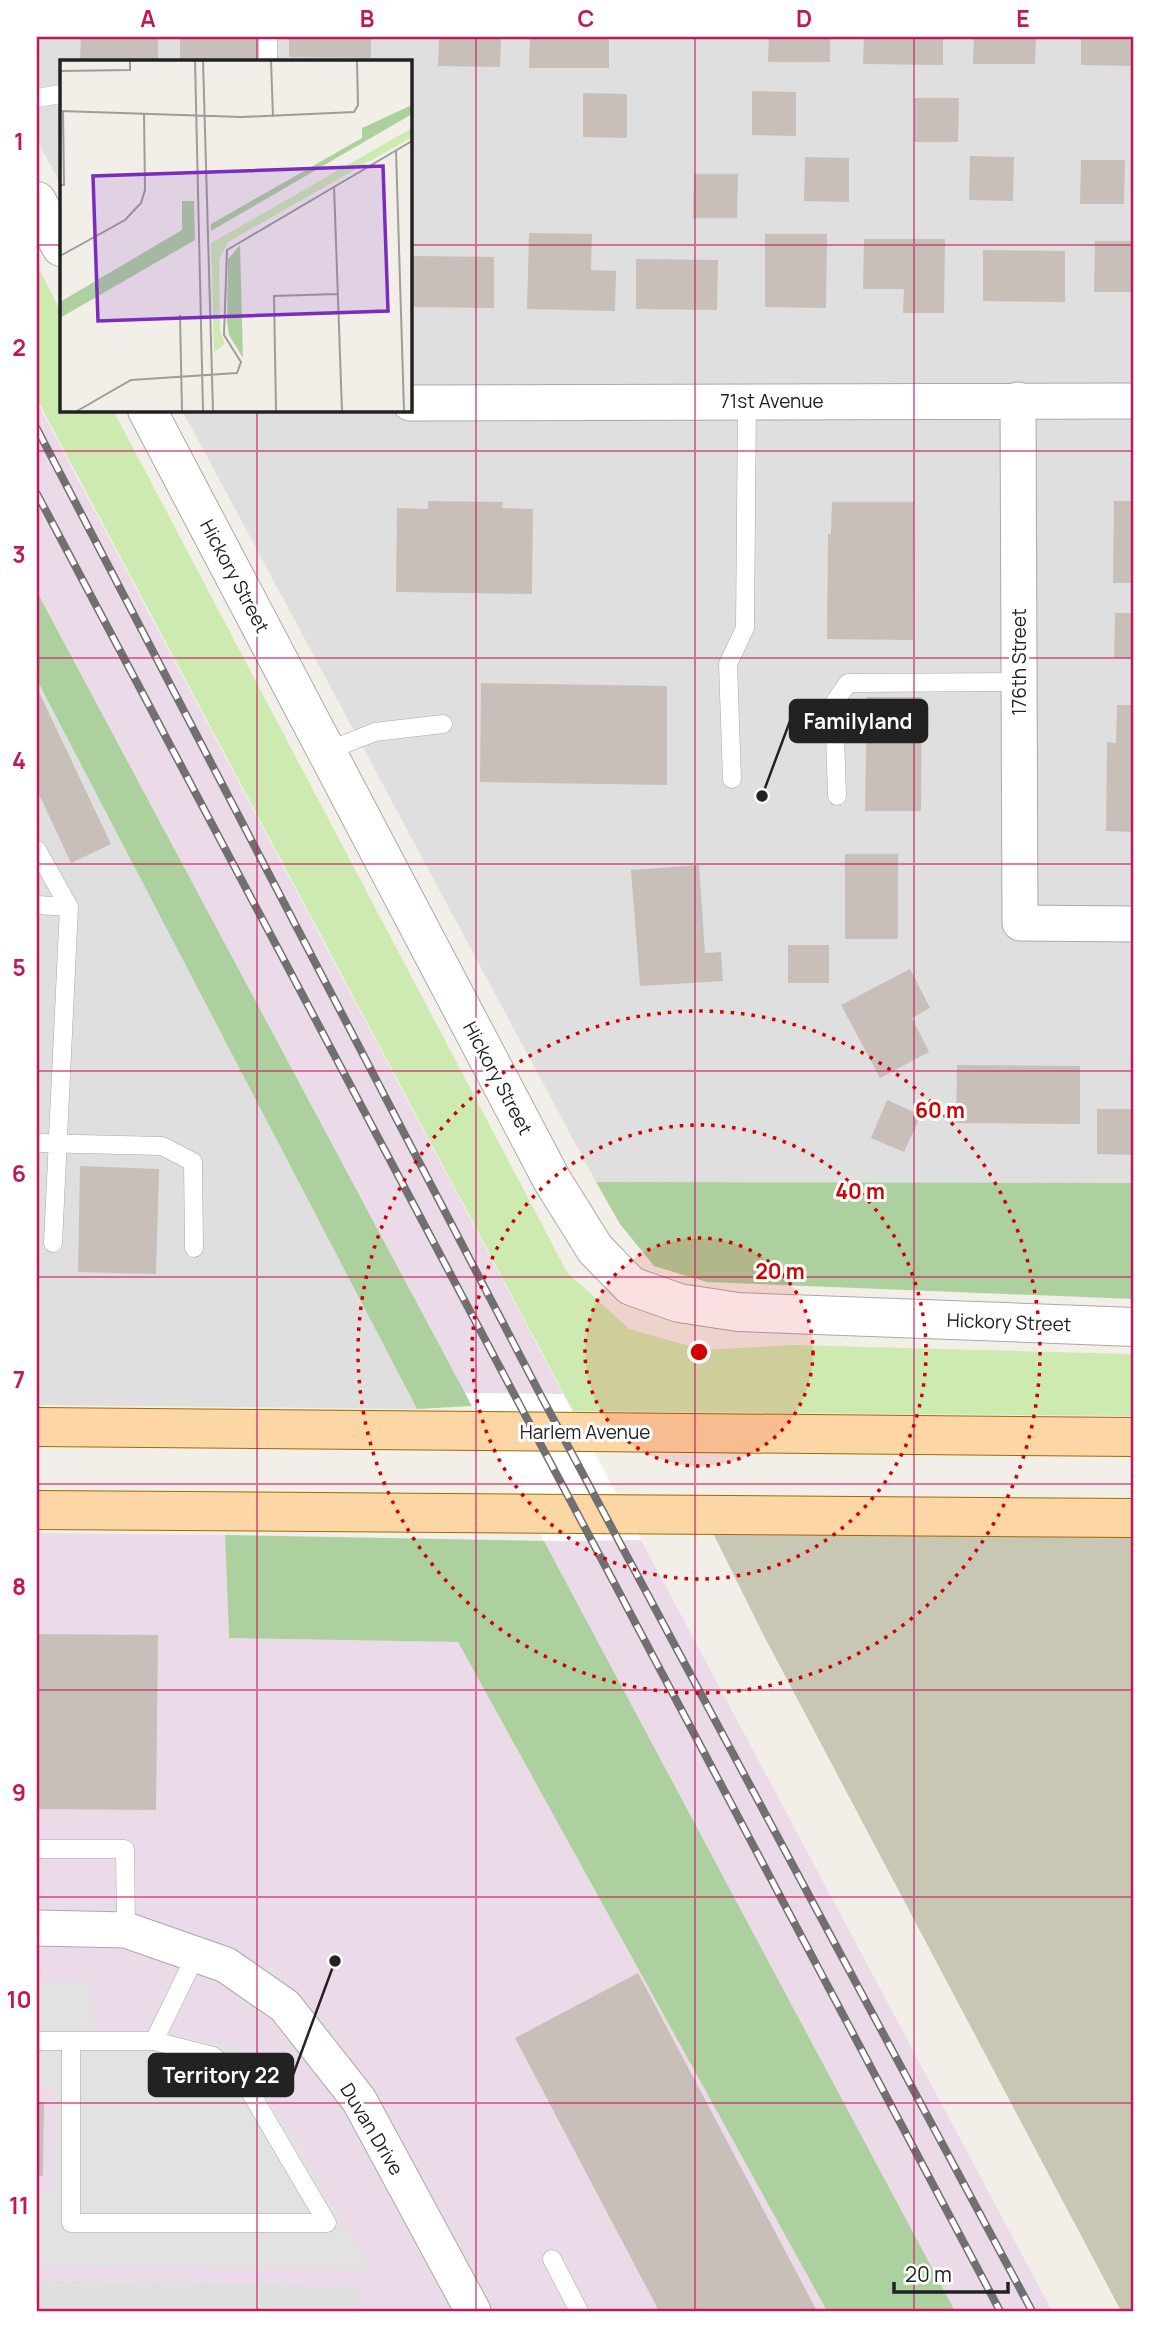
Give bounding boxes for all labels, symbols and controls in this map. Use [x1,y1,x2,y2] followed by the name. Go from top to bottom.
[140,2,156,34] text: A
[360,2,374,34] text: B
[578,2,595,34] text: C
[796,2,812,34] text: D
[1016,2,1030,34] text: E
[60,60,411,411] inset map
[14,125,24,157] text: 1
[12,331,26,363] text: 2
[720,388,824,414] street label: 71st Avenue
[194,515,276,637] street label: Hickory Street
[12,538,26,570] text: 3
[1006,608,1032,716] street label: 176th Street
[790,700,927,742] callout: Familyland
[804,707,912,735] text: Familyland
[12,744,26,776] text: 4
[12,951,26,983] text: 5
[457,1017,539,1139] street label: Hickory Street
[915,1096,965,1124] text: 60 m
[12,1157,26,1189] text: 6
[835,1177,885,1205] text: 40 m
[755,1257,805,1285] text: 20 m
[946,1307,1072,1337] street label: Hickory Street
[687,1340,711,1364] centre of rings
[13,1363,25,1395] text: 7
[520,1419,650,1445] street label: Harlem Avenue
[12,1570,26,1602] text: 8
[12,1776,26,1808] text: 9
[6,1983,32,2015] text: 10
[149,2054,293,2096] callout: Territory 22
[163,2061,279,2089] text: Territory 22
[334,2078,410,2180] street label: Duvan Drive
[9,2189,29,2221] text: 11
[894,2250,1008,2294] scale bar
[905,2260,952,2288] text: 20 m

